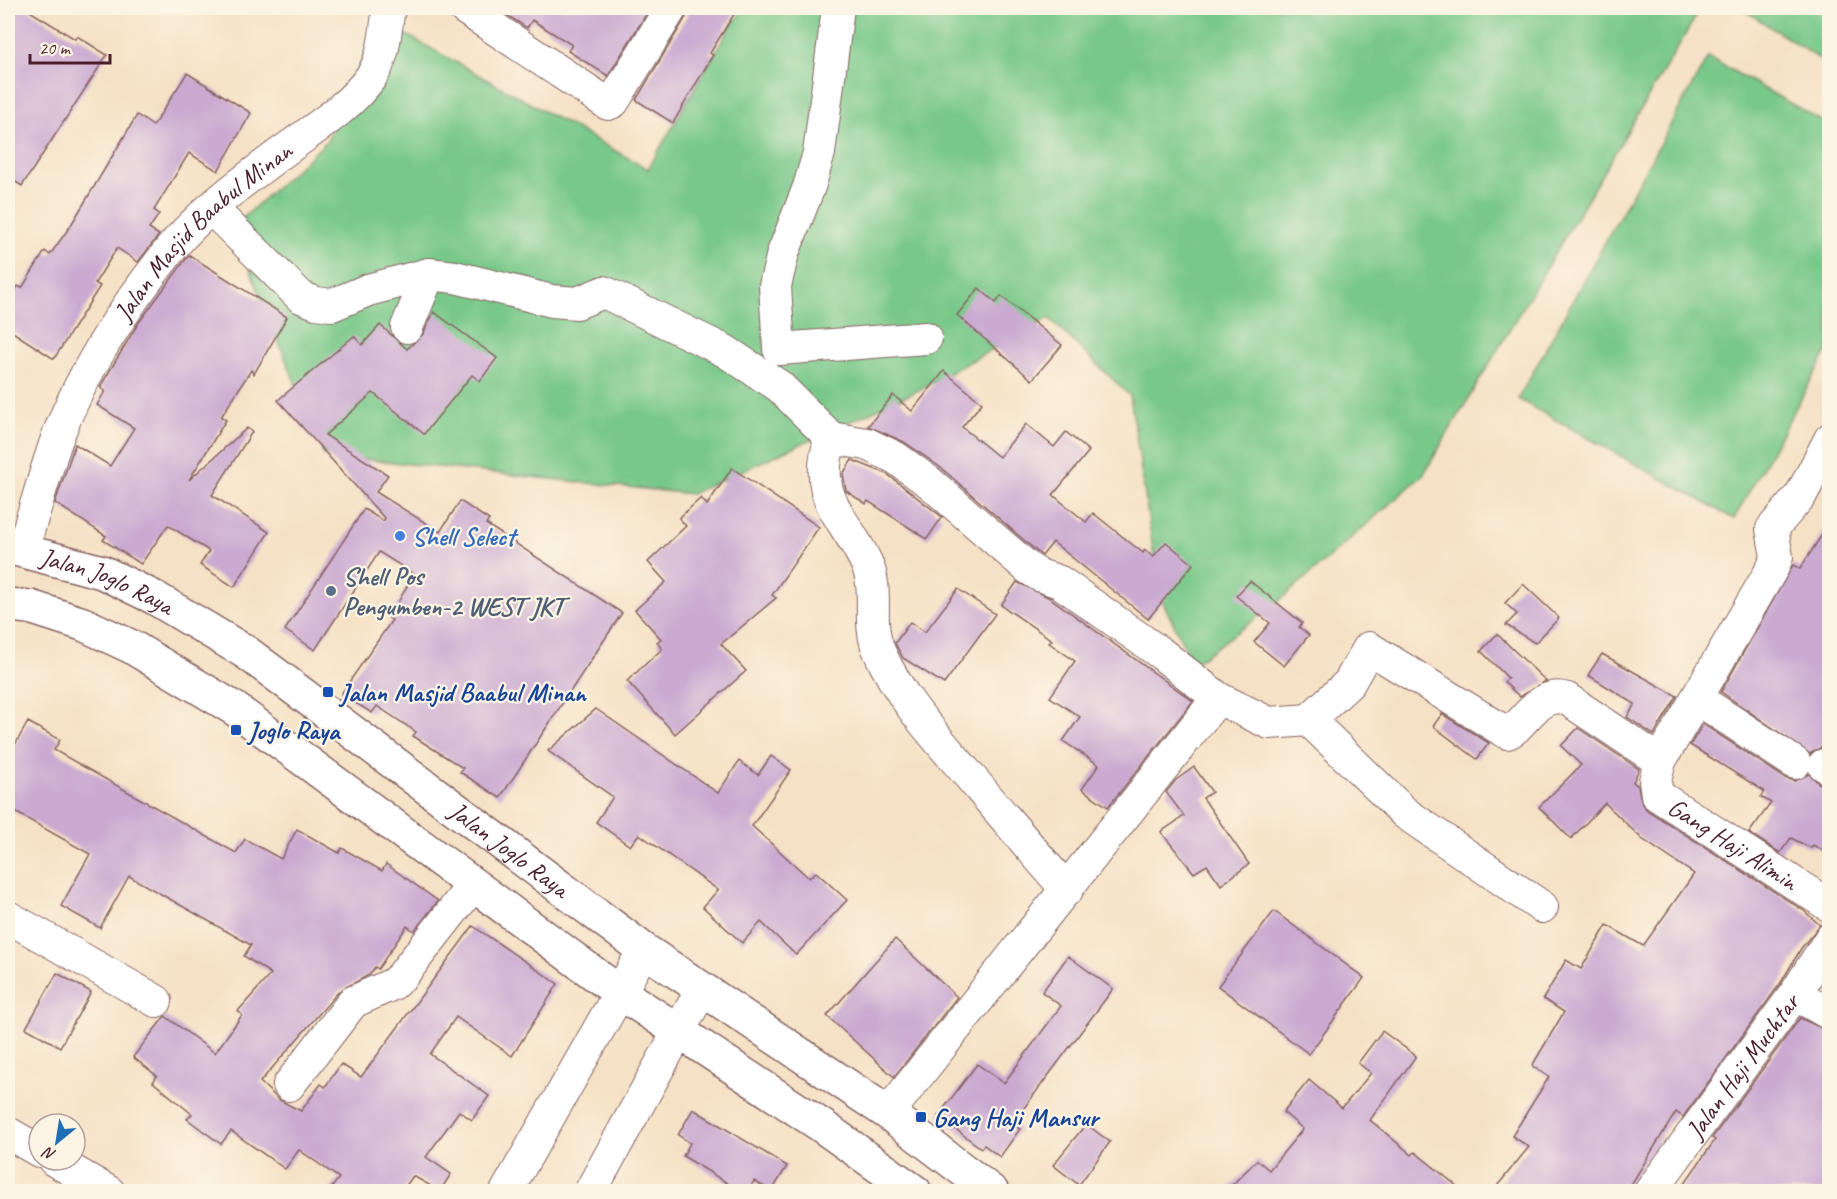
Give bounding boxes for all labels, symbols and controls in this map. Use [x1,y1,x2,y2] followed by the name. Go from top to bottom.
[30,27,110,65] scale bar
[39,37,72,59] text: 20 m
[106,134,300,329] street label: Jalan Masjid Baabul Minan
[412,520,519,553] place label: Shell Select
[393,529,407,543] marker: Shell Select
[35,540,182,624] street label: Jalan Joglo Raya
[343,560,571,623] place label: Shell Pos Pengumben-2 WEST JKT
[324,584,338,598] marker: Shell Pos Pengumben-2 WEST JKT
[338,676,588,709] place label: Jalan Masjid Baabul Minan
[321,685,335,699] marker: Jalan Masjid Baabul Minan
[246,714,342,747] place label: Joglo Raya
[229,723,243,737] marker: Joglo Raya
[1662,790,1805,899] street label: Gang Haji Alimin
[441,793,577,906] street label: Jalan Joglo Raya
[1677,985,1808,1147] street label: Jalan Haji Muchtar
[933,1101,1101,1134] place label: Gang Haji Mansur
[914,1110,928,1124] marker: Gang Haji Mansur
[27,1112,87,1172] north arrow
[38,1141,59,1165] text: N

